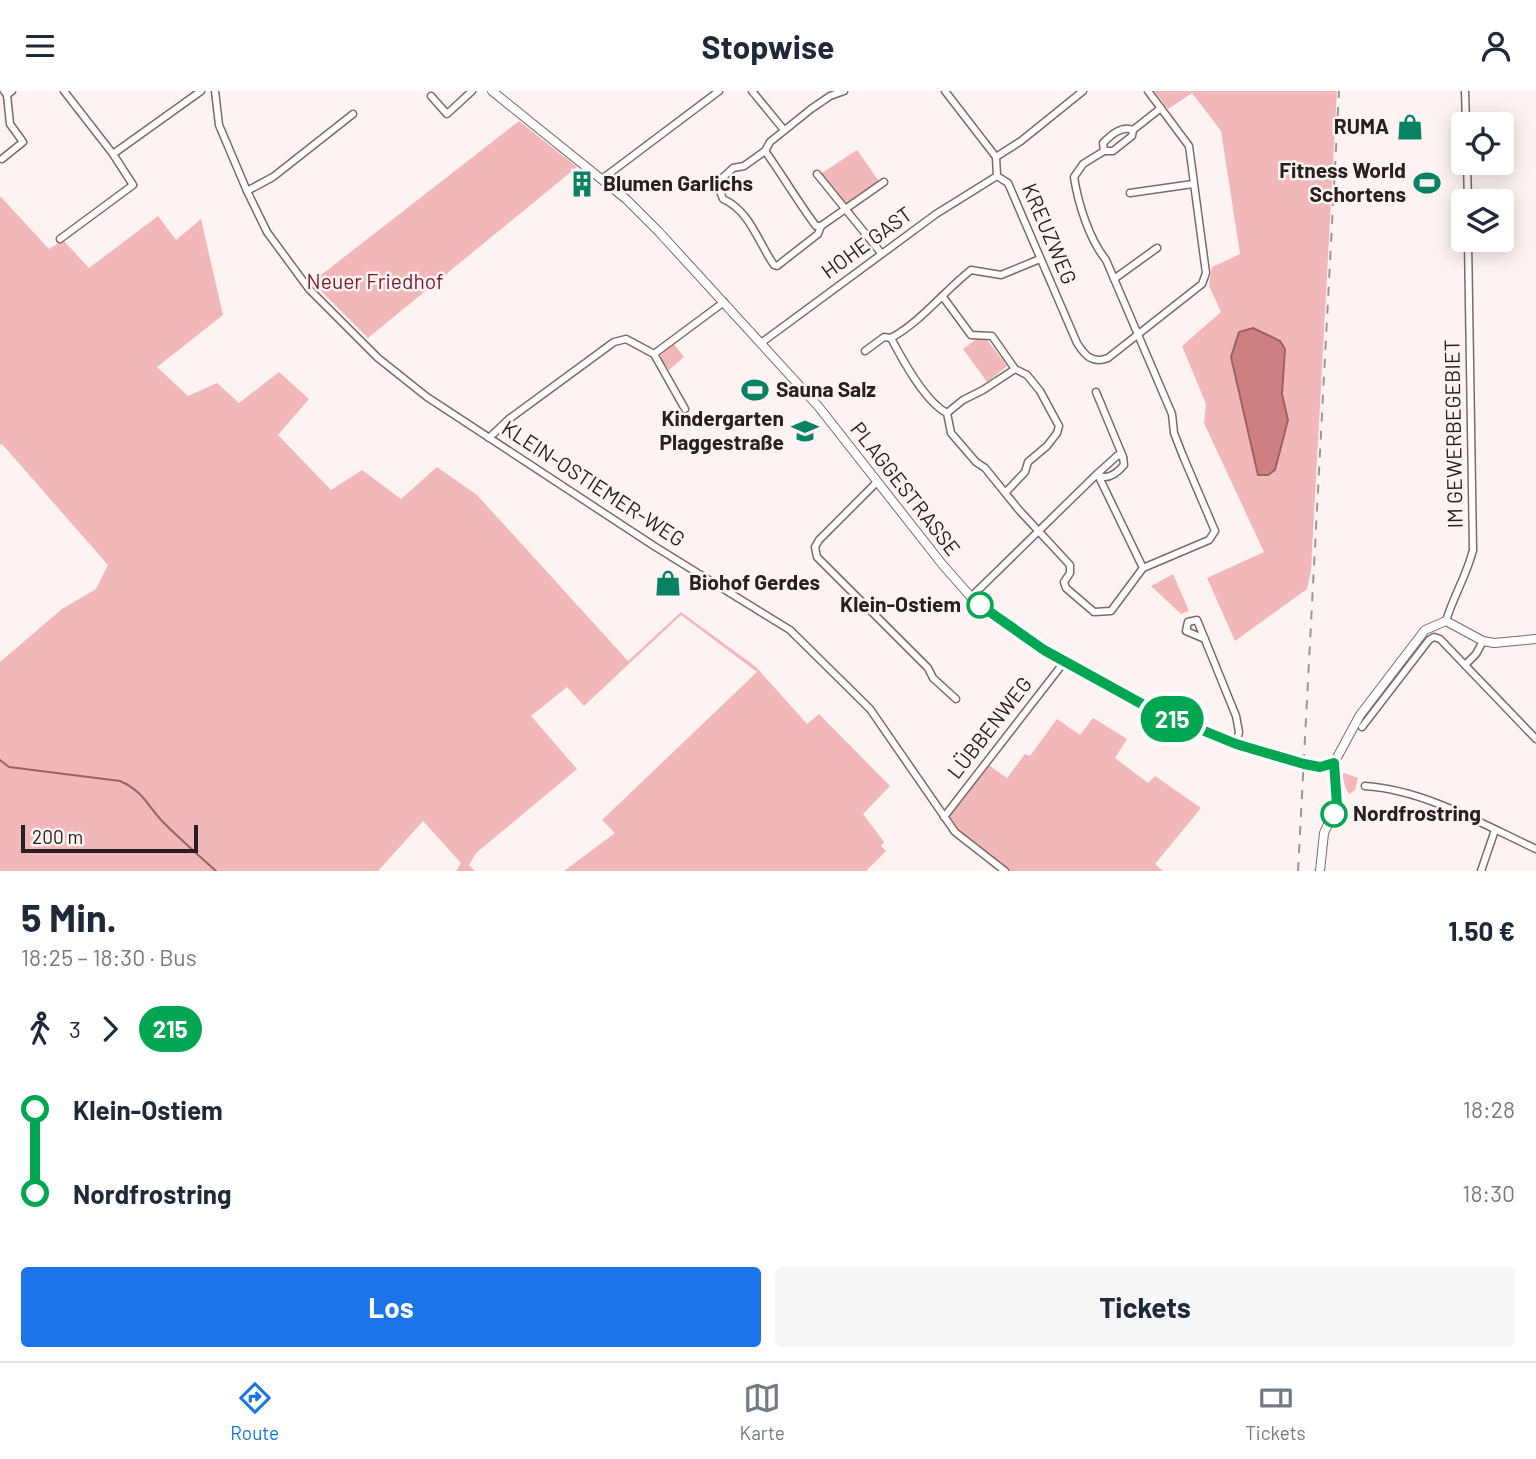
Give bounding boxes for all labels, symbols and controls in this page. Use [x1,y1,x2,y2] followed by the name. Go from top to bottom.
[21,27,59,65] icon: menu
[701,27,835,65] text: Stopwise
[1477,27,1515,65] icon: person
[1395,112,1425,142] shop icon: RUMA
[1451,112,1514,252] map controls
[1451,112,1514,175] button: locate
[1334,113,1389,138] place label: RUMA
[1279,157,1406,206] place label: Fitness World Schortens
[1412,168,1442,198] sports icon: Fitness World Schortens
[567,169,597,199] building icon: Blumen Garlichs
[603,170,753,195] place label: Blumen Garlichs
[1018,179,1083,288] street label: KREUZWEG
[1451,189,1514,252] button: layers
[816,200,916,283] street label: HOHE GAST
[307,268,443,293] park label: Neuer Friedhof
[1438,339,1467,529] street label: IM GEWERBEGEBIET
[740,375,770,405] sports icon: Sauna Salz
[776,376,876,401] place label: Sauna Salz
[660,405,784,454] place label: Kindergarten Plaggestraße
[498,414,690,551] street label: KLEIN-OSTIEMER-WEG
[790,416,820,446] school or university icon: Kindergarten Plaggestraße
[846,416,966,560] street label: PLAGGESTRASSE
[653,568,683,598] shop icon: Biohof Gerdes
[689,569,820,594] place label: Biohof Gerdes
[840,591,961,616] place label: Klein-Ostiem
[967,592,993,618] marker: Klein-Ostiem
[941,671,1036,783] street label: LÜBBENWEG
[1132,696,1212,742] line badge: 215
[1155,704,1189,733] text: 215
[1353,800,1481,825] place label: Nordfrostring
[1321,801,1347,827] marker: Nordfrostring
[21,822,198,854] scale bar
[32,825,83,848] text: 200 m
[21,894,117,940] text: 5 Min.
[1448,915,1515,946] text: 1.50 €
[21,943,197,971] text: 18:25 – 18:30 · Bus
[21,1010,59,1048] icon: walk
[91,1010,129,1048] icon: forward
[153,1014,188,1043] text: 215
[69,1015,81,1043] text: 3
[73,1094,223,1125] text: Klein-Ostiem
[1463,1095,1515,1123] text: 18:28
[73,1178,231,1209] text: Nordfrostring
[1462,1179,1515,1207] text: 18:30
[21,1267,761,1347] button: Los
[775,1267,1515,1347] button: Tickets
[230,1379,279,1444] tab: Route
[740,1379,785,1444] tab: Karte
[1245,1379,1306,1444] tab: Tickets

